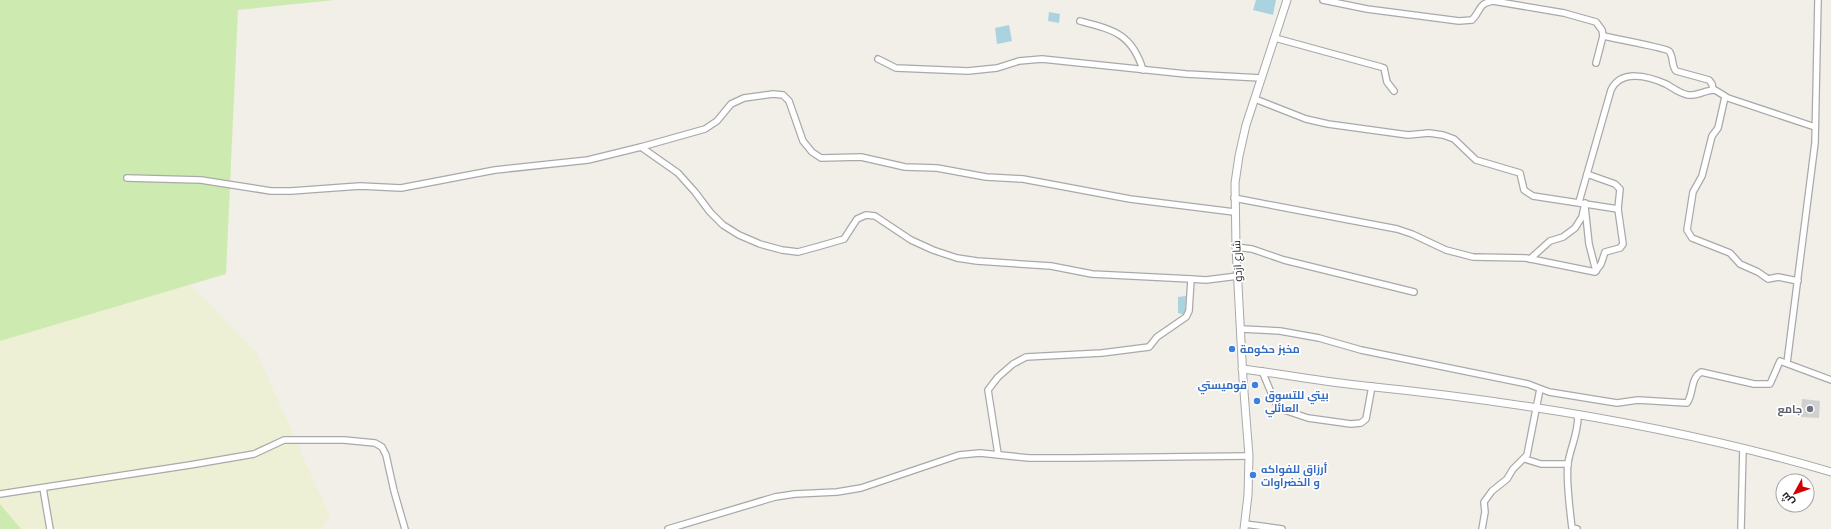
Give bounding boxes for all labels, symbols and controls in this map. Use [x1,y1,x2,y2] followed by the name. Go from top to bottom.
[1229,240,1246,282] street label: شارع ازدو
[1240,342,1300,357] place label: مخبز حكومة
[1227,344,1237,354] marker: مخبز حكومة
[1198,378,1247,395] place label: قوميستي
[1250,380,1260,390] marker: قوميستي
[1265,388,1329,418] place label: بيتي للتسوق العائلي
[1252,396,1262,406] marker: بيتي للتسوق العائلي
[1777,402,1802,417] place label: جامع
[1805,404,1815,414] marker: جامع
[1261,462,1328,490] place label: أرزاق للفواكه و الخضراوات
[1248,470,1258,480] marker: أرزاق للفواكه و الخضراوات
[1775,473,1815,513] north arrow
[1777,490,1797,509] text: ش

